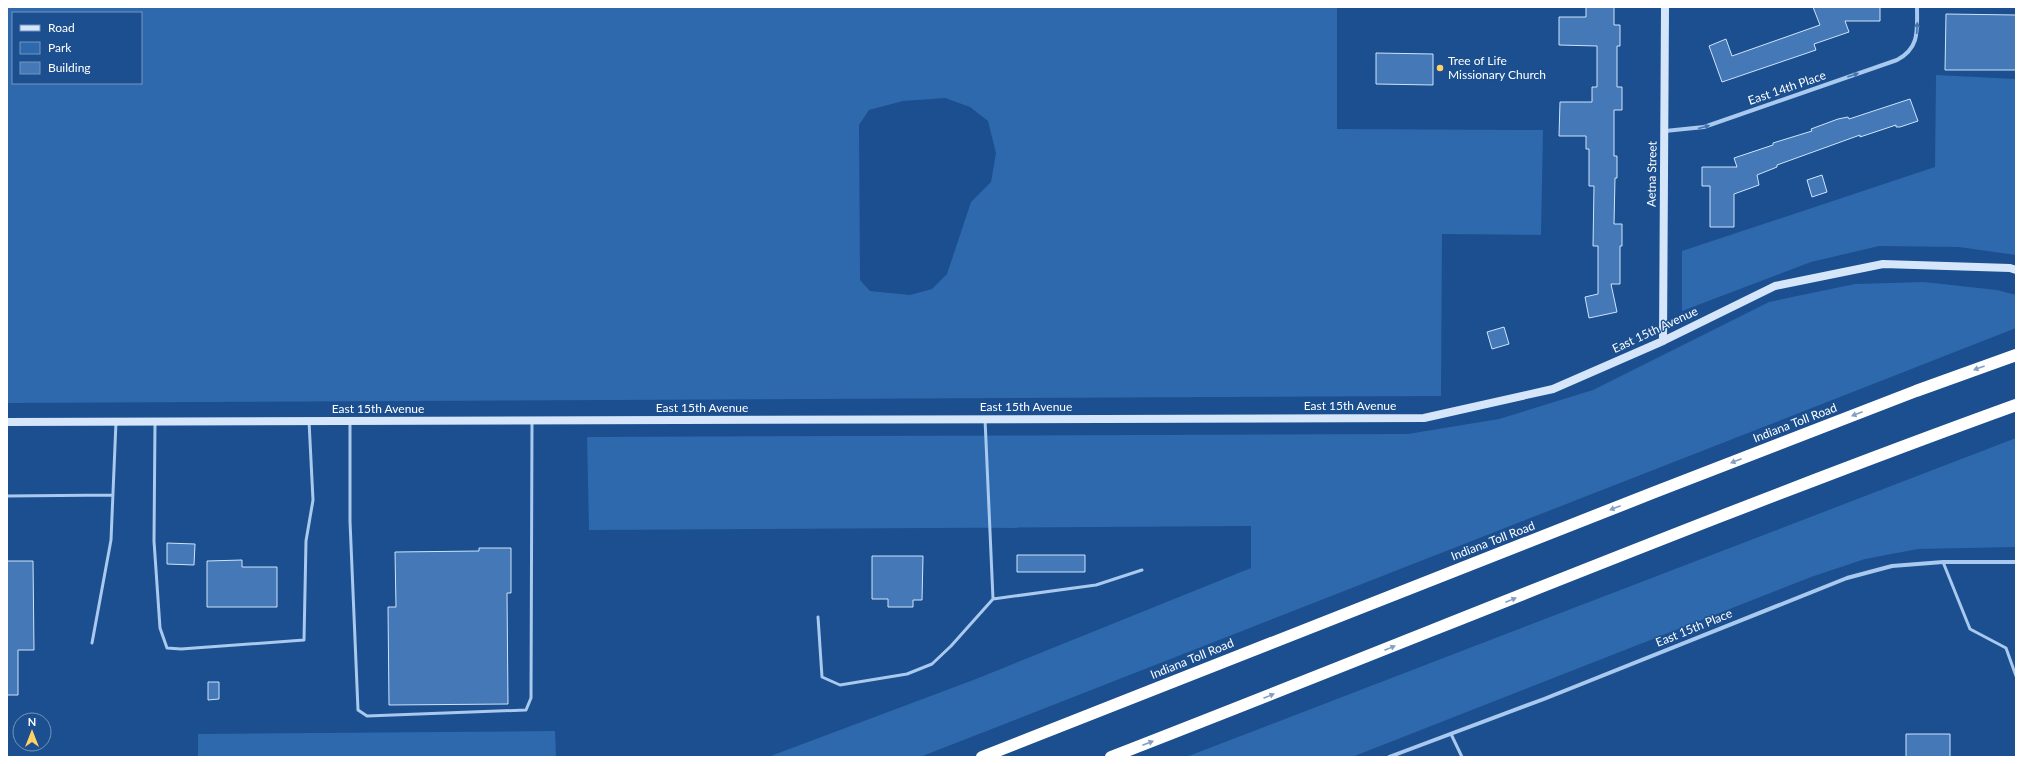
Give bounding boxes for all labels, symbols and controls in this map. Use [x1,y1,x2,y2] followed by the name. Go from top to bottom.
[12,12,142,84] legend
[48,20,75,35] text: Road
[1913,22,1920,34] one-way arrow
[48,40,72,55] text: Park
[1448,53,1546,82] place label: Tree of Life Missionary Church
[48,60,91,75] text: Building
[1435,63,1445,73] marker: Tree of Life Missionary Church
[1746,67,1828,108] street label: East 14th Place
[1847,72,1859,78] one-way arrow
[1698,124,1710,130] one-way arrow
[1643,140,1660,207] street label: Aetna Street
[1610,303,1700,356] street label: East 15th Avenue
[1973,366,1985,372] one-way arrow
[1304,398,1396,413] street label: East 15th Avenue
[980,399,1072,414] street label: East 15th Avenue
[656,400,748,415] street label: East 15th Avenue
[1751,400,1839,445] street label: Indiana Toll Road
[332,401,424,416] street label: East 15th Avenue
[1851,411,1863,417] one-way arrow
[1730,458,1742,464] one-way arrow
[1609,505,1621,511] one-way arrow
[1449,518,1537,563] street label: Indiana Toll Road
[1505,597,1517,603] one-way arrow
[1653,605,1734,650] street label: East 15th Place
[1148,635,1236,682] street label: Indiana Toll Road
[1384,644,1396,650] one-way arrow
[1263,692,1275,698] one-way arrow
[12,712,52,752] north arrow
[28,715,36,728] text: N
[1142,739,1154,745] one-way arrow

